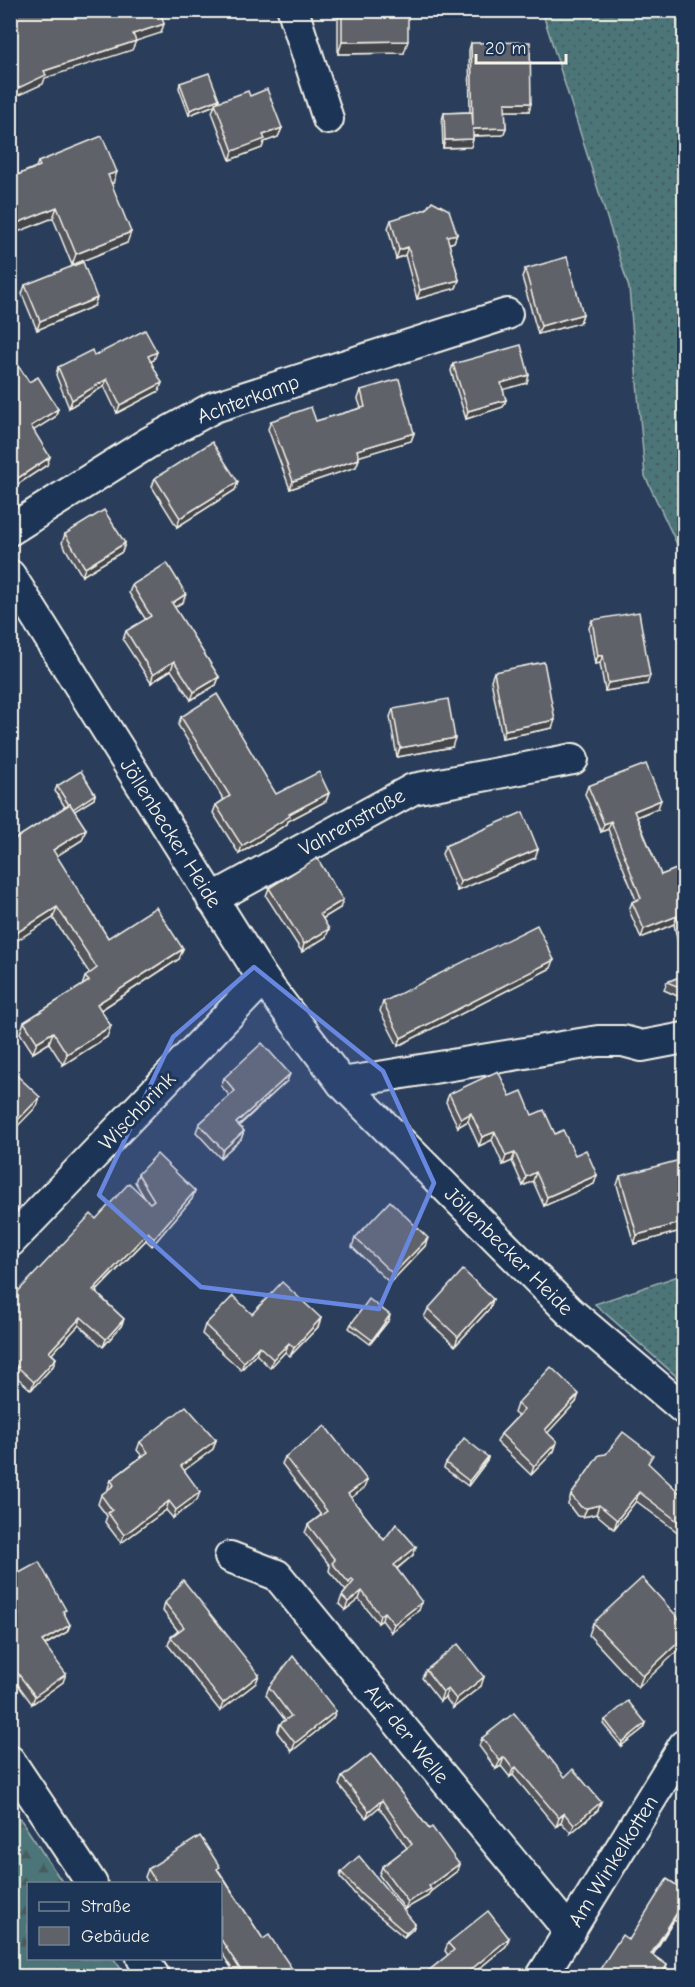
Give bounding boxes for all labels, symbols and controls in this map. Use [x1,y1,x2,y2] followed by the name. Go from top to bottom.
[476,27,566,65] scale bar
[485,38,526,59] text: 20 m
[194,369,302,429] street label: Achterkamp
[115,754,227,912] street label: Jöllenbecker Heide
[295,783,409,861] street label: Vahrenstraße
[94,1067,180,1155] street label: Wischbrink
[440,1182,578,1320] street label: Jöllenbecker Heide
[360,1680,454,1788] street label: Auf der Welle
[563,1791,663,1931] street label: Am Winkelkotten
[27,1882,222,1960] legend
[81,1896,131,1917] text: Straße
[81,1926,150,1947] text: Gebäude

